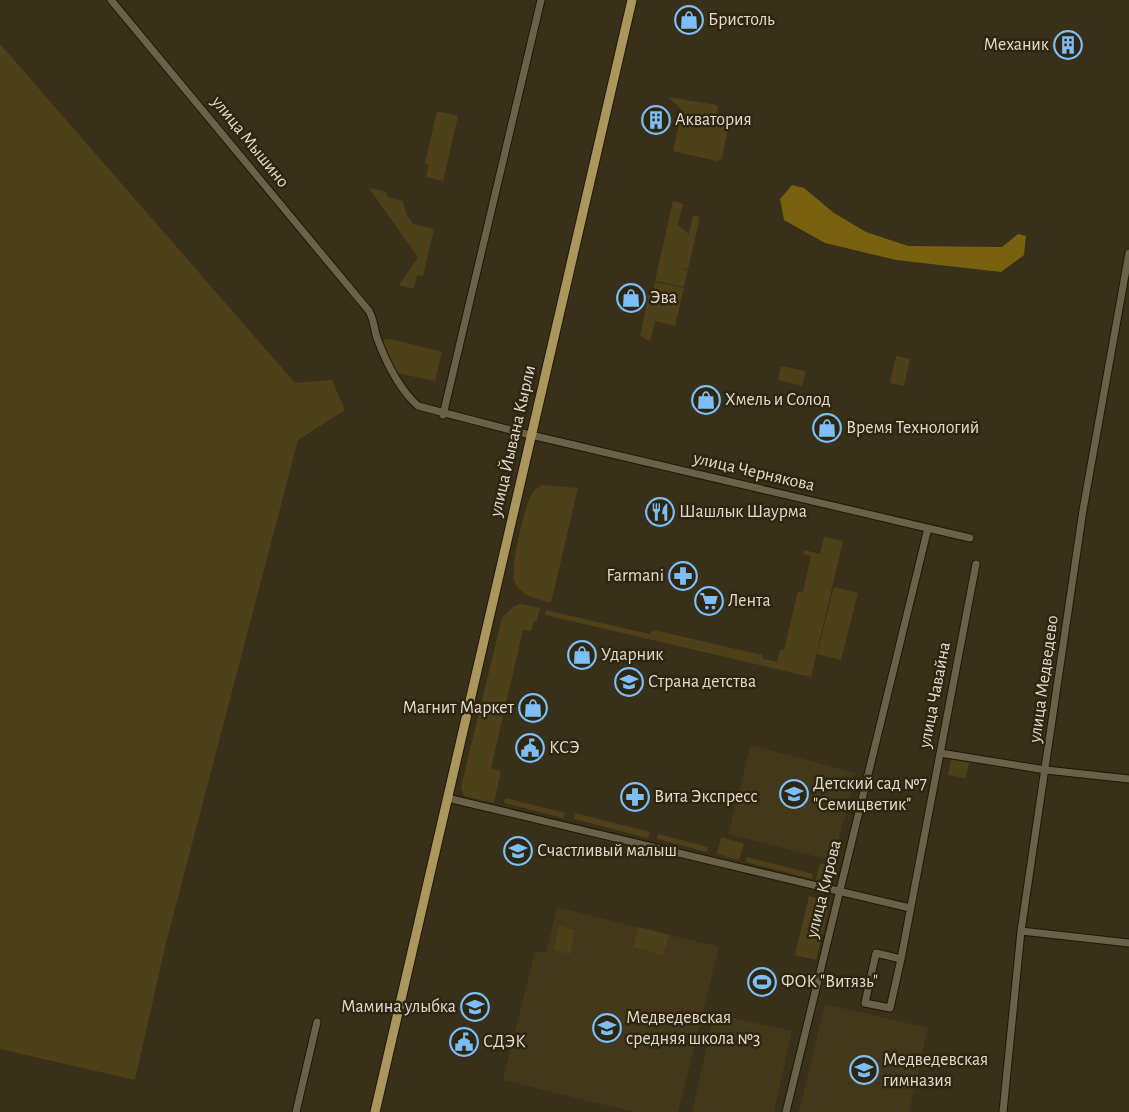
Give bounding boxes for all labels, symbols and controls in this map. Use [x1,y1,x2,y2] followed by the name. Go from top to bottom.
[674,5,704,35] shop icon: Бристоль
[708,11,775,29] place label: Бристоль
[1053,30,1083,60] building icon: Механик
[984,36,1050,54] place label: Механик
[207,92,292,191] street label: улица Мышино
[641,105,671,135] building icon: Акватория
[675,111,752,129] place label: Акватория
[616,283,646,313] shop icon: Эва
[650,289,677,307] place label: Эва
[485,363,539,519] street label: улица Йывана Кырли
[691,385,721,415] shop icon: Хмель и Солод
[725,391,831,409] place label: Хмель и Солод
[812,413,842,443] shop icon: Время Технологий
[846,419,979,437] place label: Время Технологий
[691,449,816,495] street label: улица Чернякова
[645,497,675,527] restaurant icon: Шашлык Шаурма
[679,503,807,521] place label: Шашлык Шаурма
[668,561,698,591] pharmacy icon: Farmani
[607,567,664,585] place label: Farmani
[694,586,724,616] supermarket icon: Лента
[728,592,771,610] place label: Лента
[1026,614,1062,745] street label: улица Медведево
[567,640,597,670] shop icon: Ударник
[916,640,954,751] street label: улица Чавайна
[601,646,664,664] place label: Ударник
[614,667,644,697] school or university icon: Страна детства
[648,673,756,691] place label: Страна детства
[518,693,548,723] shop icon: Магнит Маркет
[402,699,515,717] place label: Магнит Маркет
[515,733,545,763] public building icon: КСЭ
[549,739,580,757] place label: КСЭ
[813,775,927,814] place label: Детский сад №7 "Семицветик"
[779,779,809,809] school or university icon: Детский сад №7 "Семицветик"
[620,782,650,812] pharmacy icon: Вита Экспресс
[654,788,758,806] place label: Вита Экспресс
[503,836,533,866] school or university icon: Счастливый малыш
[803,838,845,941] street label: улица Кирова
[537,842,677,860] place label: Счастливый малыш
[747,967,777,997] sports icon: ФОК "Витязь"
[781,973,878,991] place label: ФОК "Витязь"
[460,992,490,1022] school or university icon: Мамина улыбка
[341,997,456,1016] place label: Мамина улыбка
[626,1009,760,1048] place label: Медведевская средняя школа №3
[592,1013,622,1043] school or university icon: Медведевская средняя школа №3
[449,1027,479,1057] public building icon: СДЭК
[483,1033,526,1051] place label: СДЭК
[883,1051,988,1090] place label: Медведевская гимназия
[849,1055,879,1085] school or university icon: Медведевская гимназия

